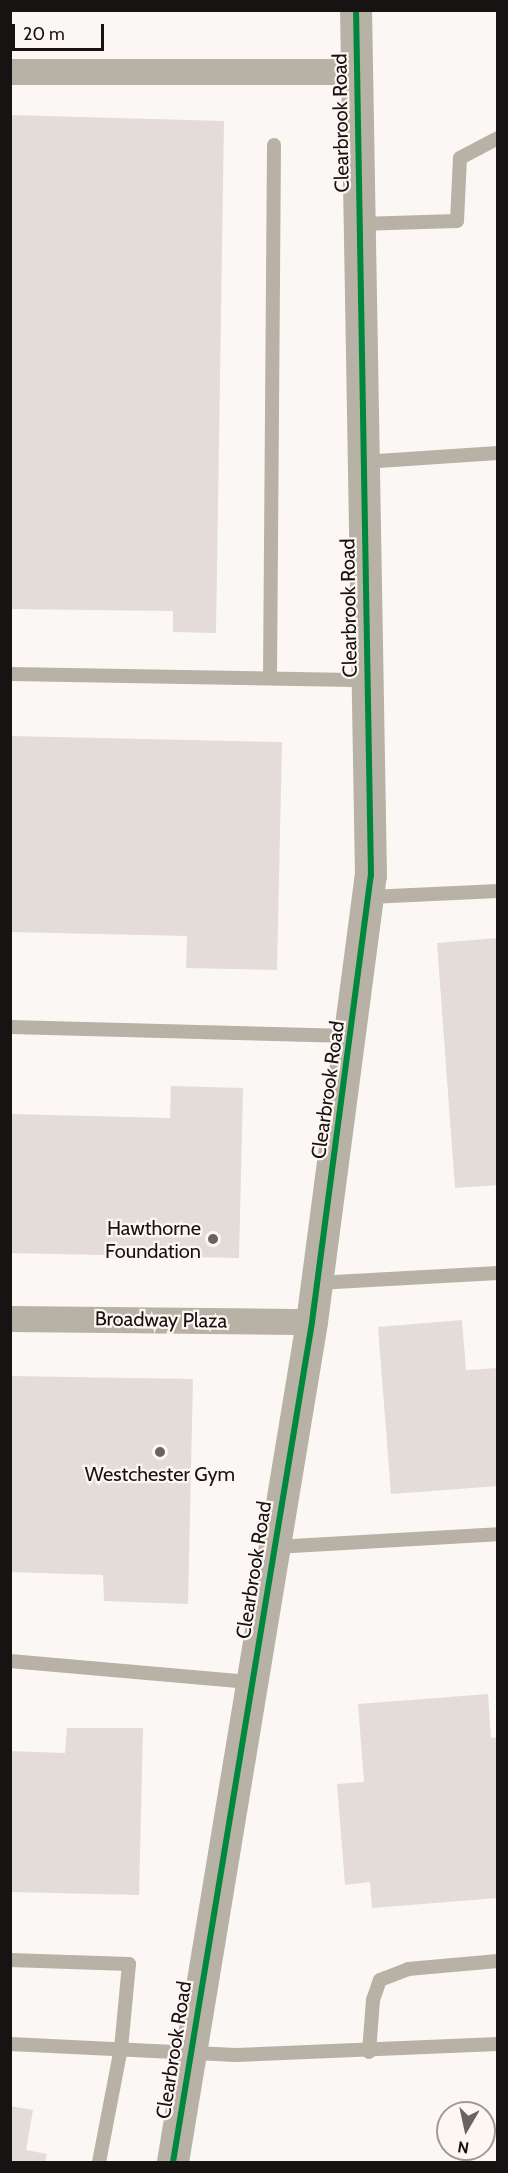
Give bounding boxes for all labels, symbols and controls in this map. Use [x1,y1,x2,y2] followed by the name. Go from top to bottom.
[15,12,106,50] scale bar
[23,23,65,45] text: 20 m
[328,53,354,193] street label: Clearbrook Road
[336,538,362,678] street label: Clearbrook Road
[306,1019,350,1161] street label: Clearbrook Road
[105,1216,201,1263] place label: Hawthorne Foundation
[206,1232,220,1246] marker: Hawthorne Foundation
[95,1307,227,1333] street label: Broadway Plaza
[153,1445,167,1459] marker: Westchester Gym
[85,1462,235,1486] place label: Westchester Gym
[231,1499,277,1641] street label: Clearbrook Road
[151,1979,197,2121] street label: Clearbrook Road
[436,2101,496,2161] north arrow
[456,2137,470,2158] text: N

